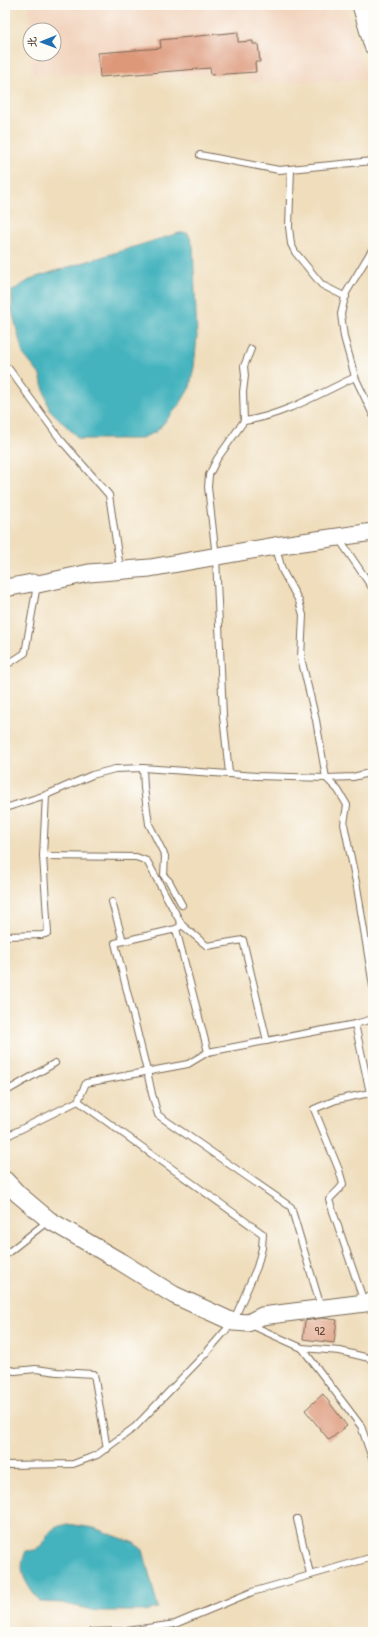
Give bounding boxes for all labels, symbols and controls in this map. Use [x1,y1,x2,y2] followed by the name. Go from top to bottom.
[22,22,62,62] north arrow
[25,37,39,48] text: 北
[315,1321,325,1339] house number: 92

